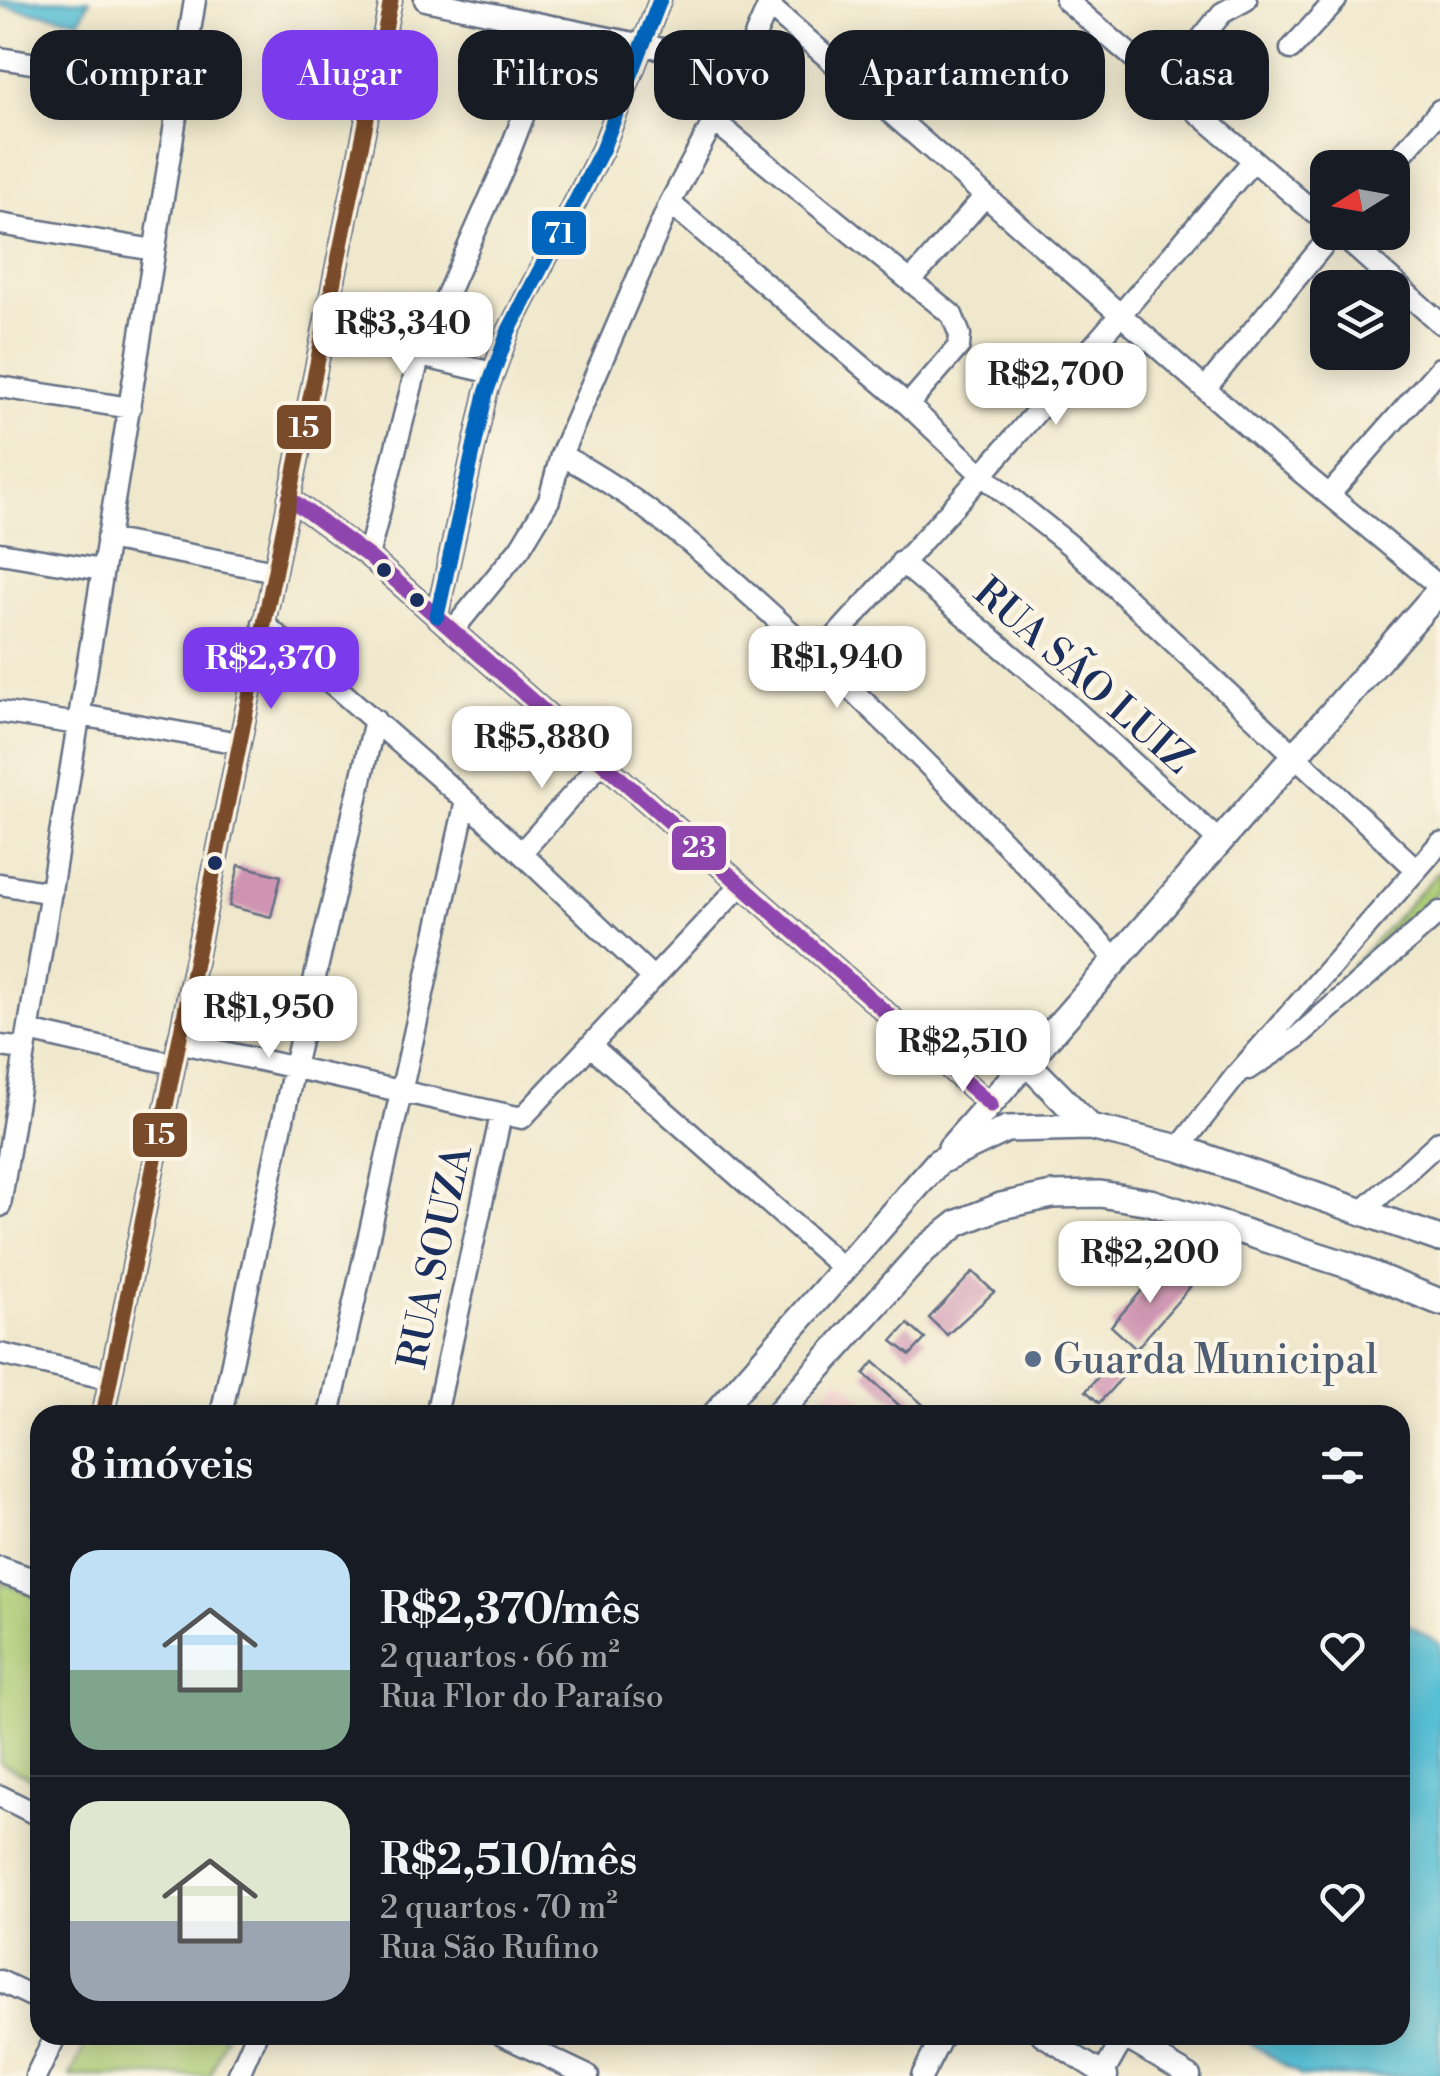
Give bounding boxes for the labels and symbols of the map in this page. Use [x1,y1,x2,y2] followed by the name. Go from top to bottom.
[1310,150,1410,250] north arrow
[530,209,588,257] line badge: 71
[544,217,575,252] text: 71
[311,292,495,377] pin: R$3,340
[964,343,1148,428] pin: R$2,700
[275,403,333,451] line badge: 15
[289,411,319,446] text: 15
[374,560,394,580] unlabelled marker
[963,566,1204,785] street label: RUA SÃO LUIZ
[407,590,427,610] unlabelled marker
[745,626,929,711] pin: R$1,940
[179,627,363,712] pin: R$2,370
[450,706,634,791] pin: R$5,880
[670,824,728,872] line badge: 23
[682,831,716,866] text: 23
[205,853,225,873] unlabelled marker
[177,976,361,1061] pin: R$1,950
[871,1010,1055,1095] pin: R$2,510
[131,1111,189,1159] line badge: 15
[145,1118,175,1153] text: 15
[388,1140,484,1373] street label: RUA SOUZA
[1058,1221,1242,1306] pin: R$2,200
[1053,1336,1378,1386] place label: Guarda Municipal
[1022,1348,1044,1370] marker: Guarda Municipal

